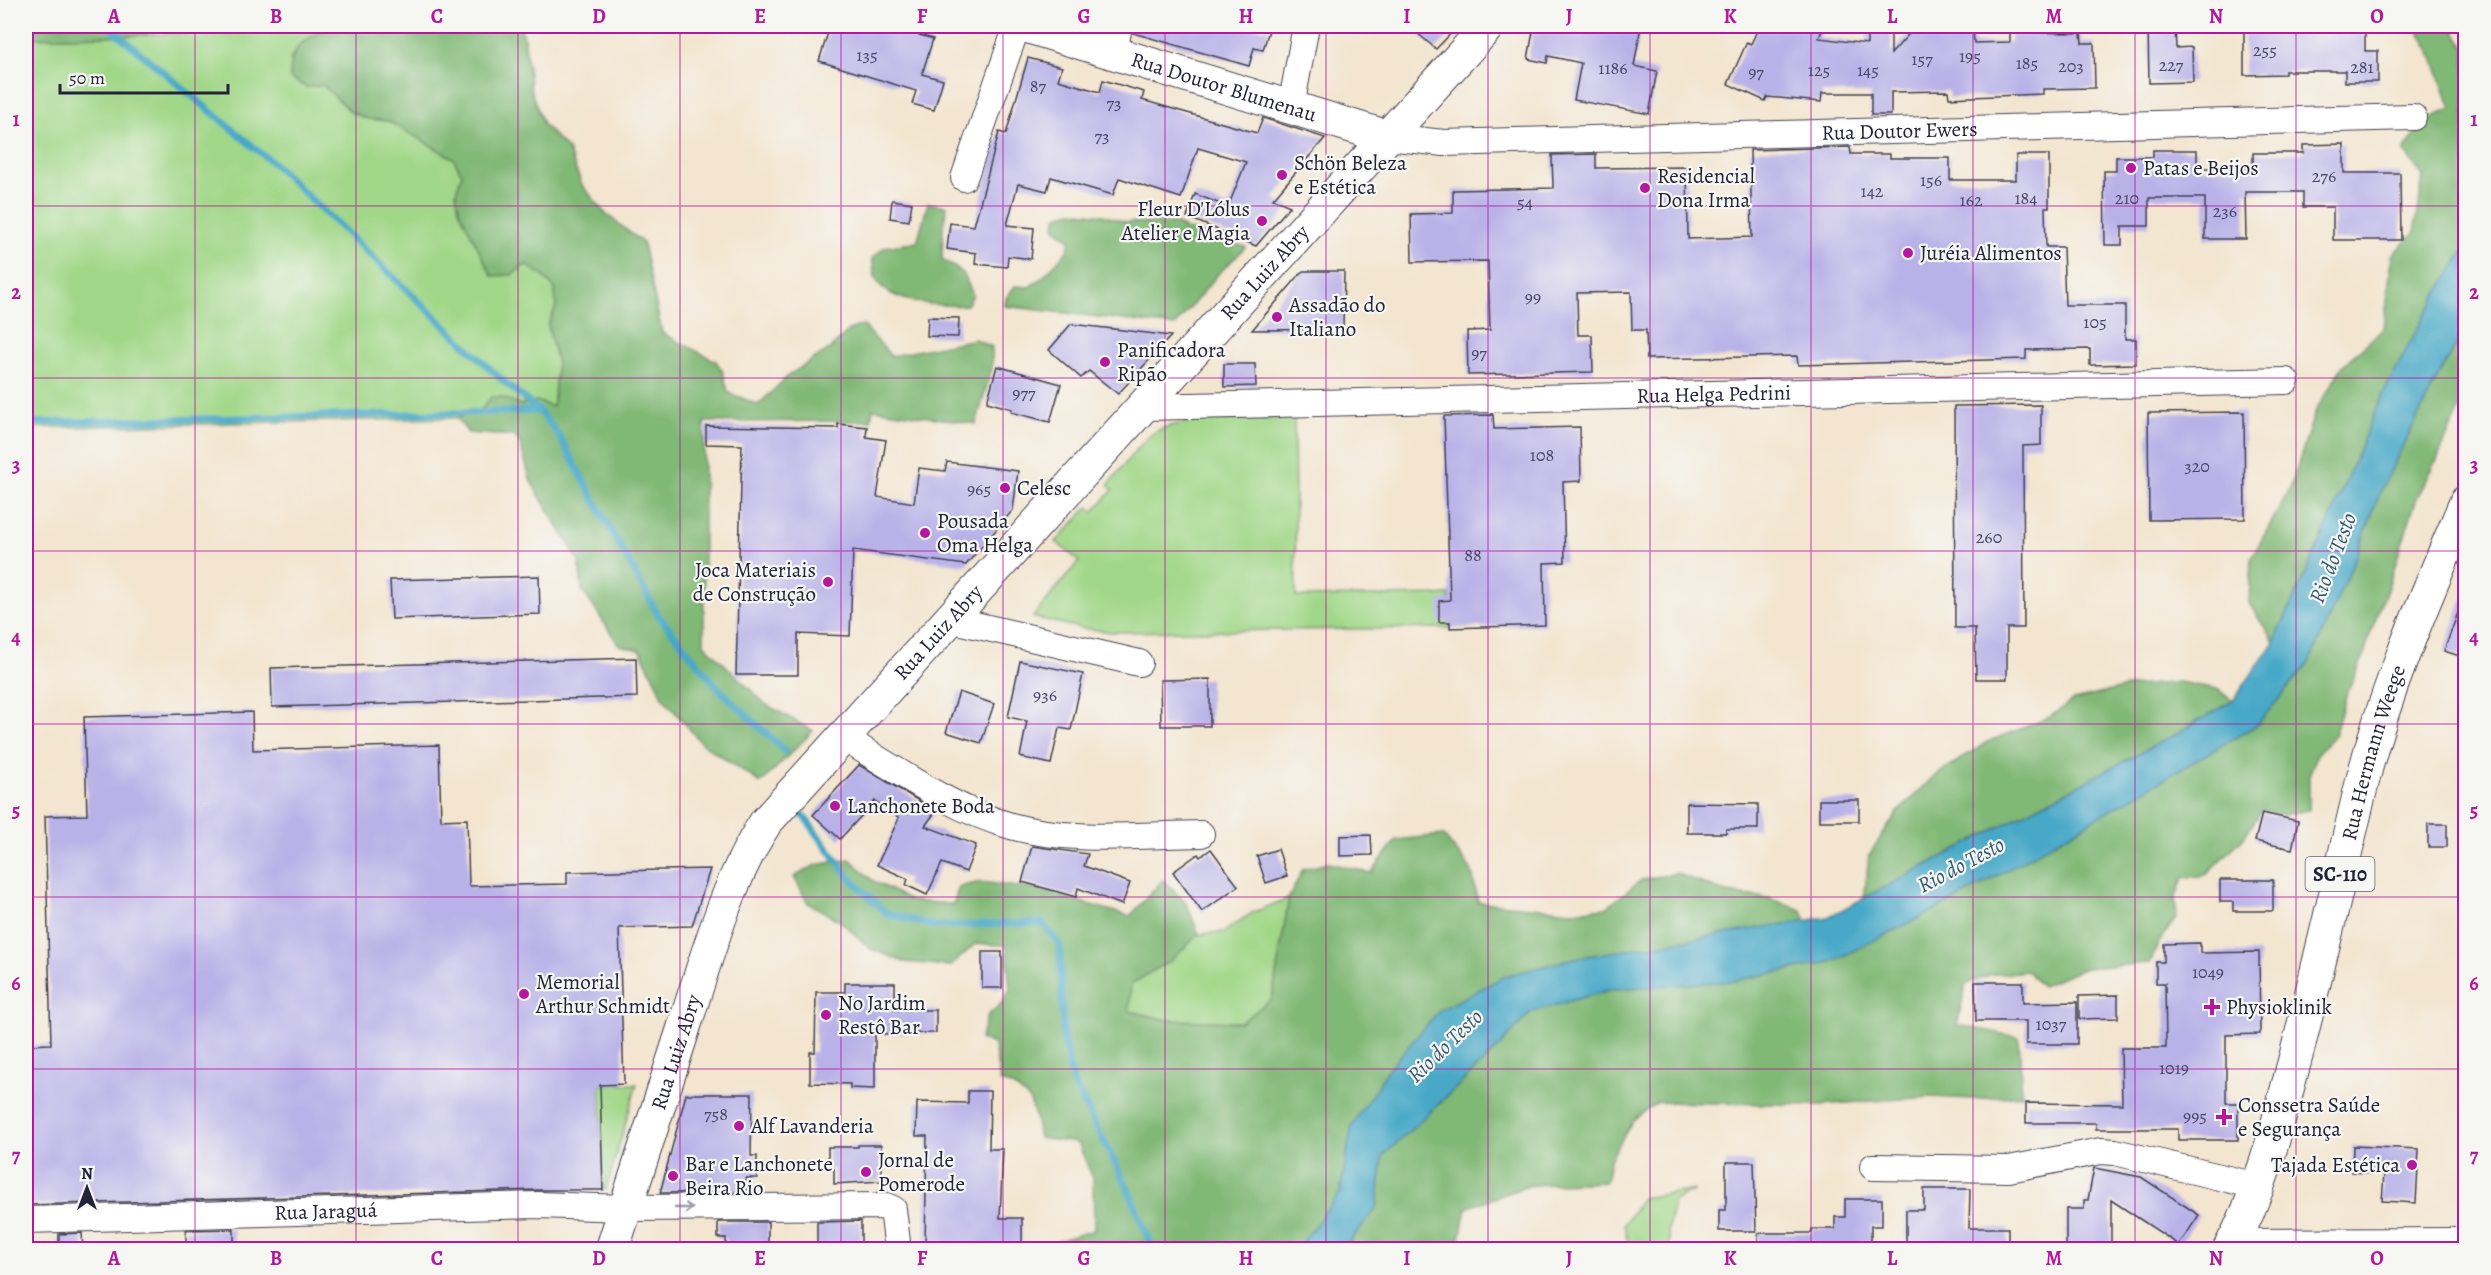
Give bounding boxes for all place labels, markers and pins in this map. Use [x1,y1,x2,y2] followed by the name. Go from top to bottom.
[1294,149,1407,201] place label: Schön Beleza e Estética
[2143,154,2259,182] place label: Patas e Beijos
[2124,161,2138,175] marker: Patas e Beijos
[1657,162,1755,214] place label: Residencial Dona Irma
[1275,168,1289,182] marker: Schön Beleza e Estética
[1638,181,1652,195] marker: Residencial Dona Irma
[1121,195,1250,247] place label: Fleur D'Lólus Atelier e Magia
[1255,214,1269,228] marker: Fleur D'Lólus Atelier e Magia
[1920,239,2062,267] place label: Juréia Alimentos
[1901,246,1915,260] marker: Juréia Alimentos
[1288,291,1385,343] place label: Assadão do Italiano
[1270,310,1284,324] marker: Assadão do Italiano
[1117,336,1226,388] place label: Panificadora Ripão
[1098,355,1112,369] marker: Panificadora Ripão
[1017,474,1071,502] place label: Celesc
[998,481,1012,495] marker: Celesc
[937,507,1033,559] place label: Pousada Oma Helga
[918,526,932,540] marker: Pousada Oma Helga
[693,556,816,608] place label: Joca Materiais de Construção
[821,575,835,589] marker: Joca Materiais de Construção
[847,792,995,820] place label: Lanchonete Boda
[828,799,842,813] marker: Lanchonete Boda
[535,968,670,1020] place label: Memorial Arthur Schmidt
[517,987,531,1001] marker: Memorial Arthur Schmidt
[838,989,926,1041] place label: No Jardim Restô Bar
[2226,993,2332,1021] place label: Physioklinik
[2203,998,2221,1016] marker: Physioklinik
[819,1008,833,1022] marker: No Jardim Restô Bar
[2238,1091,2380,1143] place label: Conssetra Saúde e Segurança
[2215,1108,2233,1126] marker: Conssetra Saúde e Segurança
[750,1112,874,1140] place label: Alf Lavanderia
[732,1119,746,1133] marker: Alf Lavanderia
[878,1146,965,1198] place label: Jornal de Pomerode
[685,1150,833,1202] place label: Bar e Lanchonete Beira Rio
[2271,1151,2400,1179] place label: Tajada Estética
[2405,1158,2419,1172] marker: Tajada Estética
[859,1165,873,1179] marker: Jornal de Pomerode
[666,1169,680,1183] marker: Bar e Lanchonete Beira Rio

